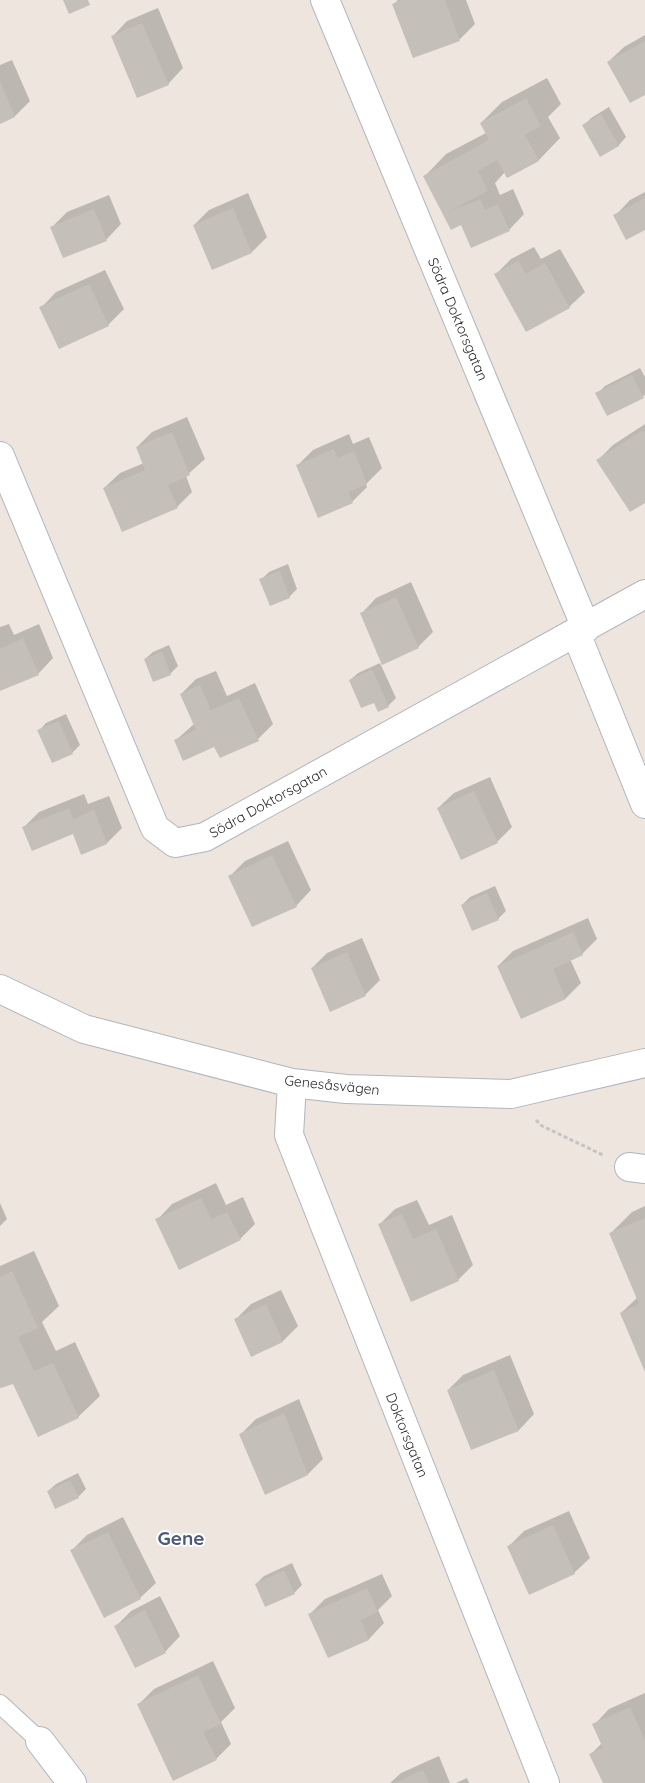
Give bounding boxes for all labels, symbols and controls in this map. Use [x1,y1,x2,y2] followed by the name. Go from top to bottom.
[424,255,492,383] street label: Södra Doktorsgatan
[206,762,330,842] street label: Södra Doktorsgatan
[283,1071,381,1099] street label: Genesåsvägen
[382,1390,432,1480] street label: Doktorsgatan
[158,1526,204,1550] district label: Gene

